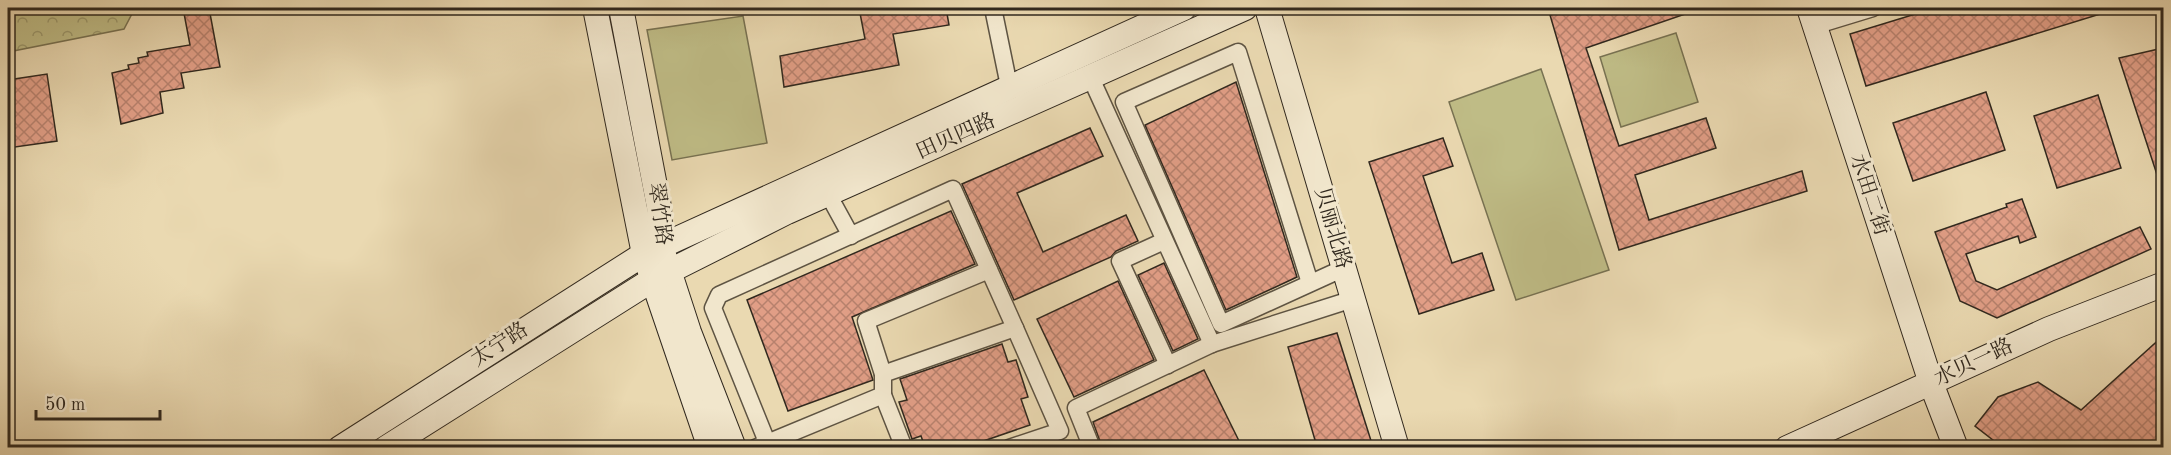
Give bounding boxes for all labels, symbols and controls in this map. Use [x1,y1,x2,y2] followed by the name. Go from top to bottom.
[913,108,999,164] street label: 田贝四路
[1846,151,1894,238] street label: 水田二街
[644,181,676,247] street label: 翠竹路
[1310,184,1356,271] street label: 贝丽北路
[467,317,532,371] street label: 太宁路
[1931,334,2017,390] street label: 水贝一路
[36,383,160,421] scale bar
[45,396,85,414] text: 50 m

